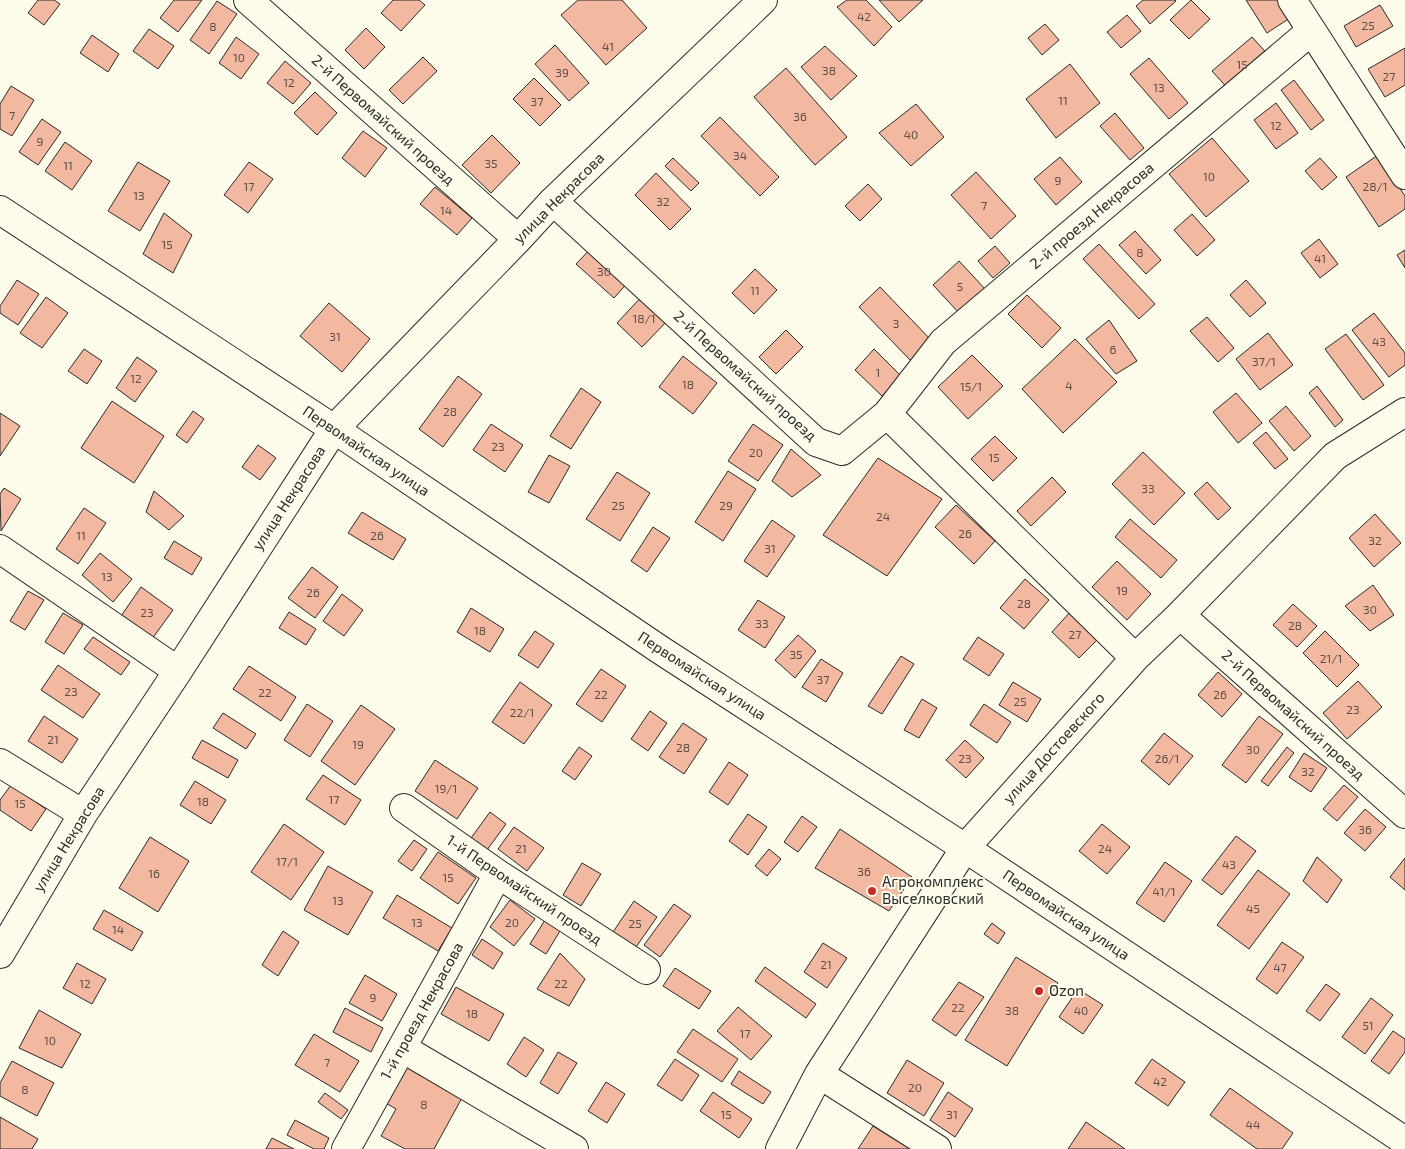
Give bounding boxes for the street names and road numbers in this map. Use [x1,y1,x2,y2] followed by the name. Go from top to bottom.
[309,50,459,188] street label: 2-й Первомайский проезд
[509,148,608,247] street label: улица Некрасова
[1026,158,1157,272] street label: 2-й проезд Некрасова
[671,306,821,444] street label: 2-й Первомайский проезд
[299,401,433,500] street label: Первомайская улица
[248,442,329,554] street label: улица Некрасова
[635,627,770,724] street label: Первомайская улица
[1219,645,1369,783] street label: 2-й Первомайский проезд
[999,688,1109,807] street label: улица Достоевского
[29,782,109,895] street label: улица Некрасова
[443,830,606,948] street label: 1-й Первомайский проезд
[999,865,1133,964] street label: Первомайская улица
[376,939,466,1082] street label: 1-й проезд Некрасова

